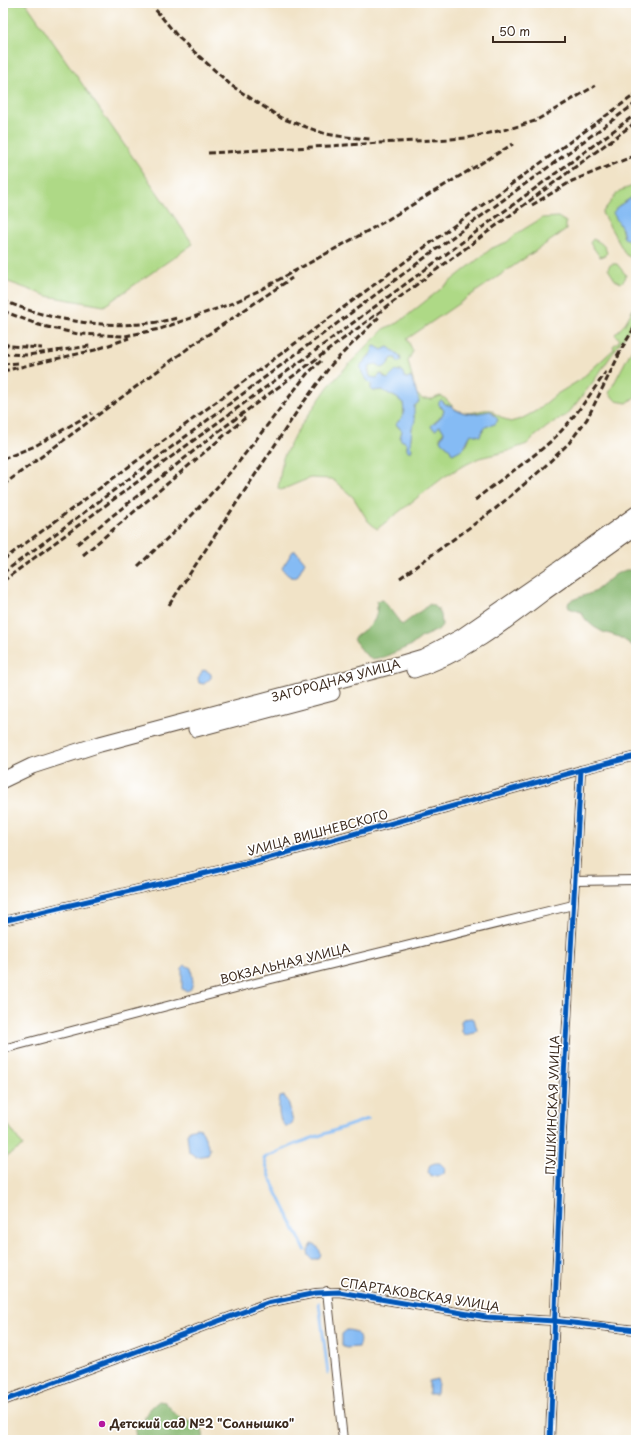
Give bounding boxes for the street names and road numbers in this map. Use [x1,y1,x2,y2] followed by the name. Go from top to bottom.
[269,654,402,706] street label: ЗАГОРОДНАЯ УЛИЦА
[245,805,390,859] street label: УЛИЦА ВИШНЕВСКОГО
[218,938,352,988] street label: ВОКЗАЛЬНАЯ УЛИЦА
[541,1035,563,1175] street label: ПУШКИНСКАЯ УЛИЦА
[339,1273,501,1315] street label: СПАРТАКОВСКАЯ УЛИЦА

